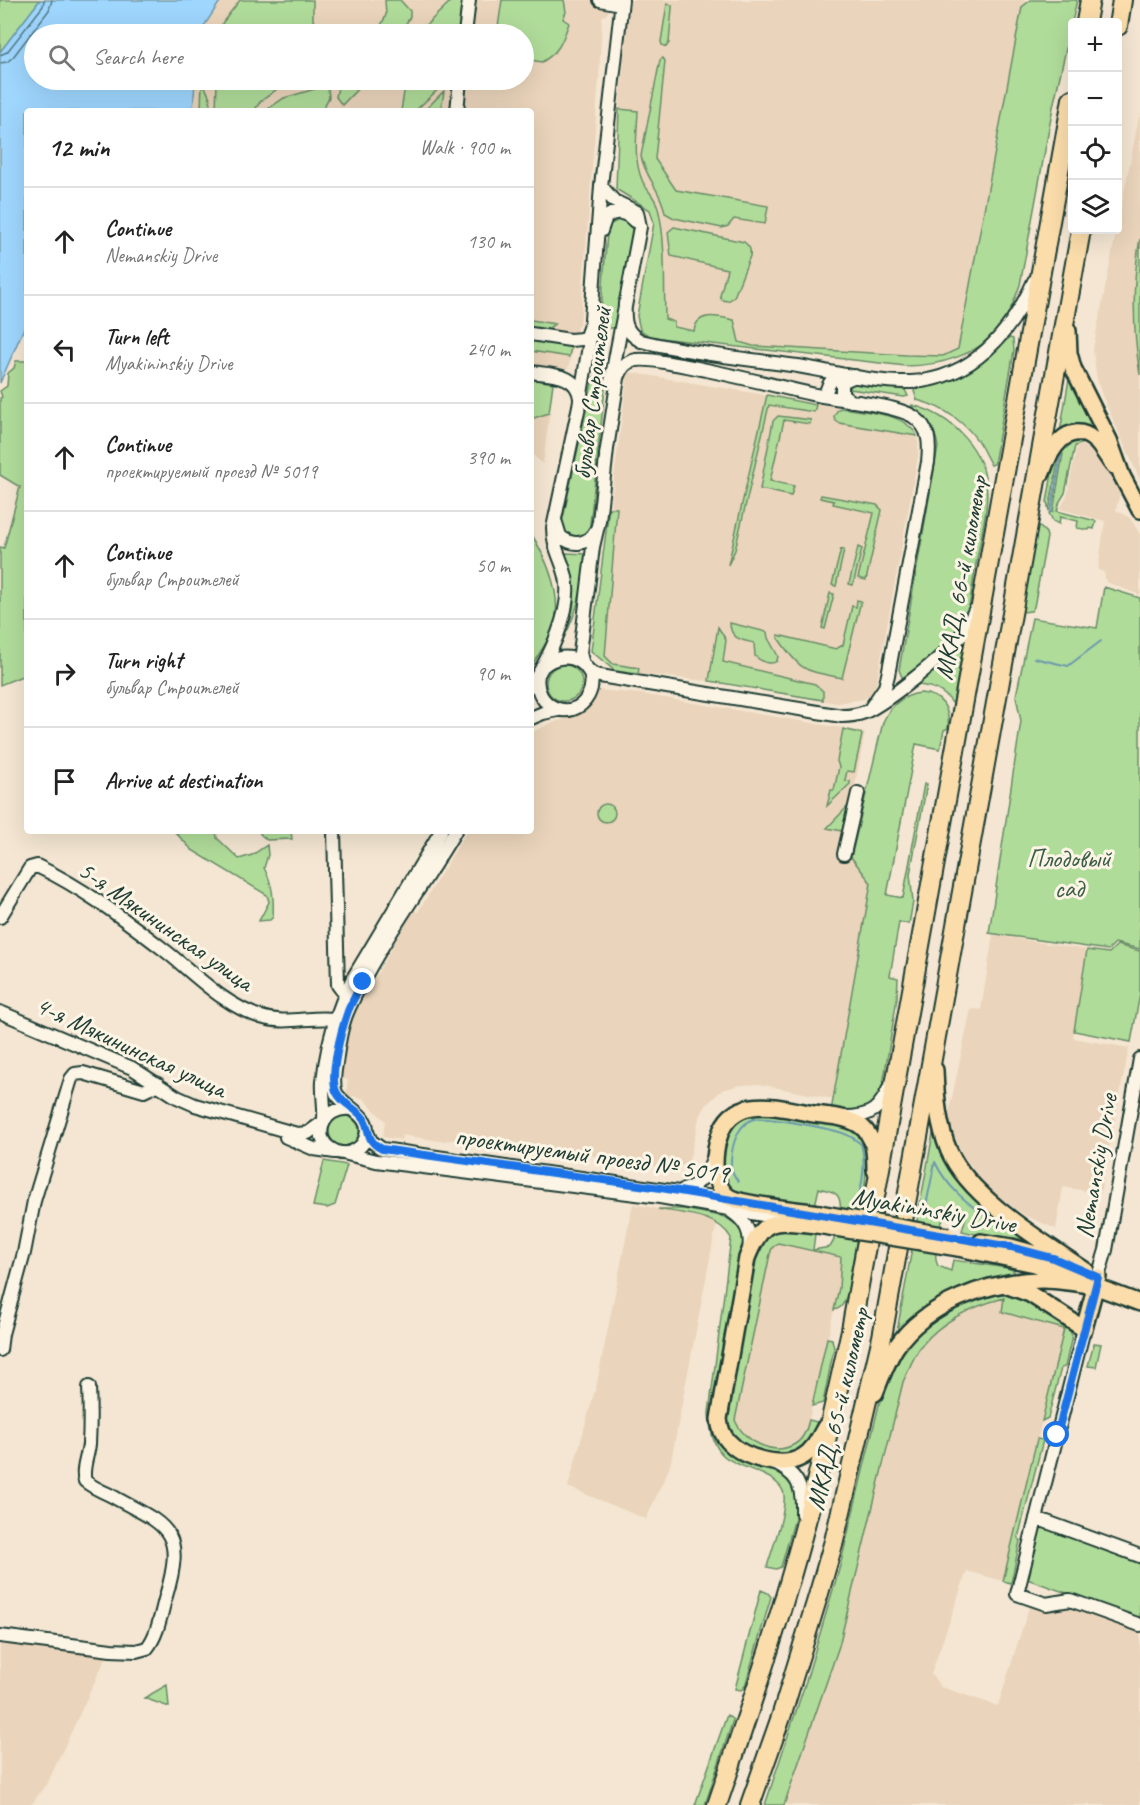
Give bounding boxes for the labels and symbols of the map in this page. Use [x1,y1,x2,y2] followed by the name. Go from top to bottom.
[565,303,619,481] street label: бульвар Строителей
[927,471,996,682] street label: МКАД, 66-й километр
[1027,842,1113,905] park label: Плодовый сад
[72,853,262,1000] street label: 5-я Мякининская улица
[349,968,375,994] route end
[30,988,234,1107] street label: 4-я Мякининская улица
[1067,1090,1125,1241] street label: Nemanskiy Drive
[453,1119,733,1191] street label: проектируемый проезд № 5019
[850,1179,1020,1241] street label: Myakininskiy Drive
[799,1303,878,1513] street label: МКАД, 65-й километр
[1043,1421,1069,1447] route start

